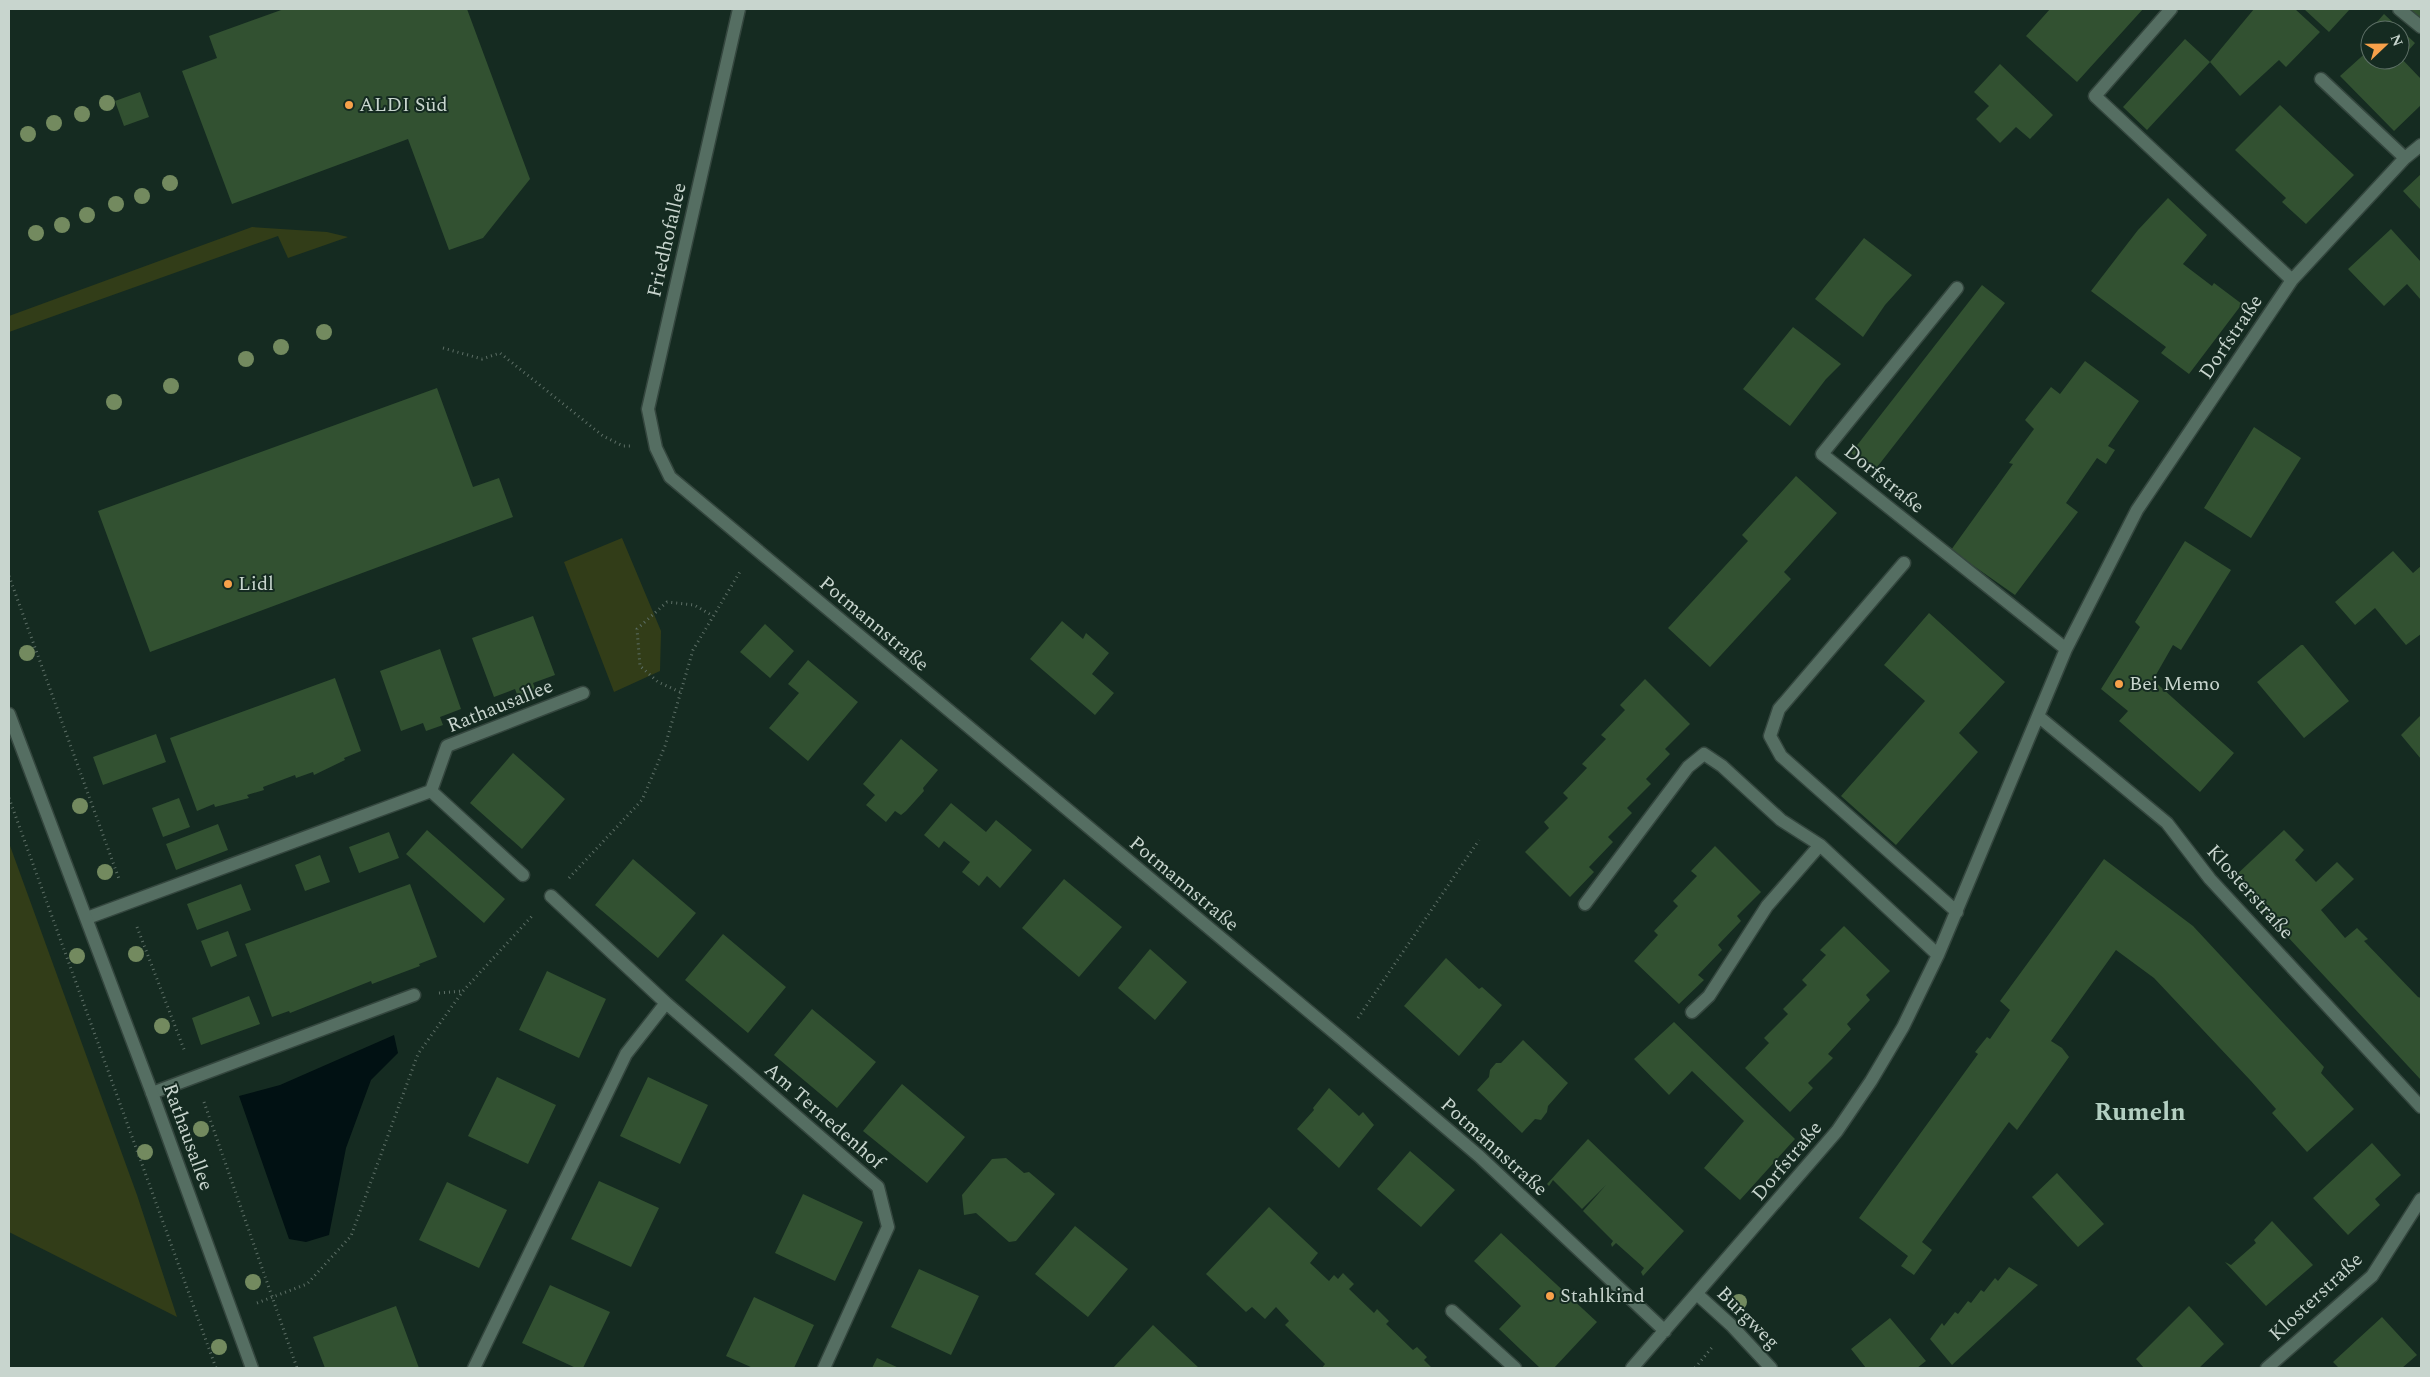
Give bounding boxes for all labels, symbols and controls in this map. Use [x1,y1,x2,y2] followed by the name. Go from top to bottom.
[2360,20,2410,70] north arrow
[2385,31,2408,50] text: N
[359,90,448,120] place label: ALDI Süd
[343,99,355,111] marker: ALDI Süd
[639,180,695,300] street label: Friedhofallee
[2192,289,2270,385] street label: Dorfstraße
[1837,437,1931,521] street label: Dorfstraße
[238,569,274,599] place label: Lidl
[812,569,936,679] street label: Potmannstraße
[222,578,234,590] marker: Lidl
[2129,669,2220,699] place label: Bei Memo
[442,671,558,741] street label: Rathausallee
[2113,678,2125,690] marker: Bei Memo
[1122,829,1246,939] street label: Potmannstraße
[2199,838,2301,946] street label: Klosterstraße
[757,1055,892,1178] street label: Am Ternedenhof
[155,1079,221,1195] street label: Rathausallee
[1433,1090,1555,1204] street label: Potmannstraße
[2094,1094,2186,1132] district label: Rumeln
[1744,1114,1830,1208] street label: Dorfstraße
[2262,1245,2370,1349] street label: Klosterstraße
[1709,1279,1787,1357] street label: Burgweg
[1560,1281,1645,1311] place label: Stahlkind
[1544,1290,1556,1302] marker: Stahlkind

